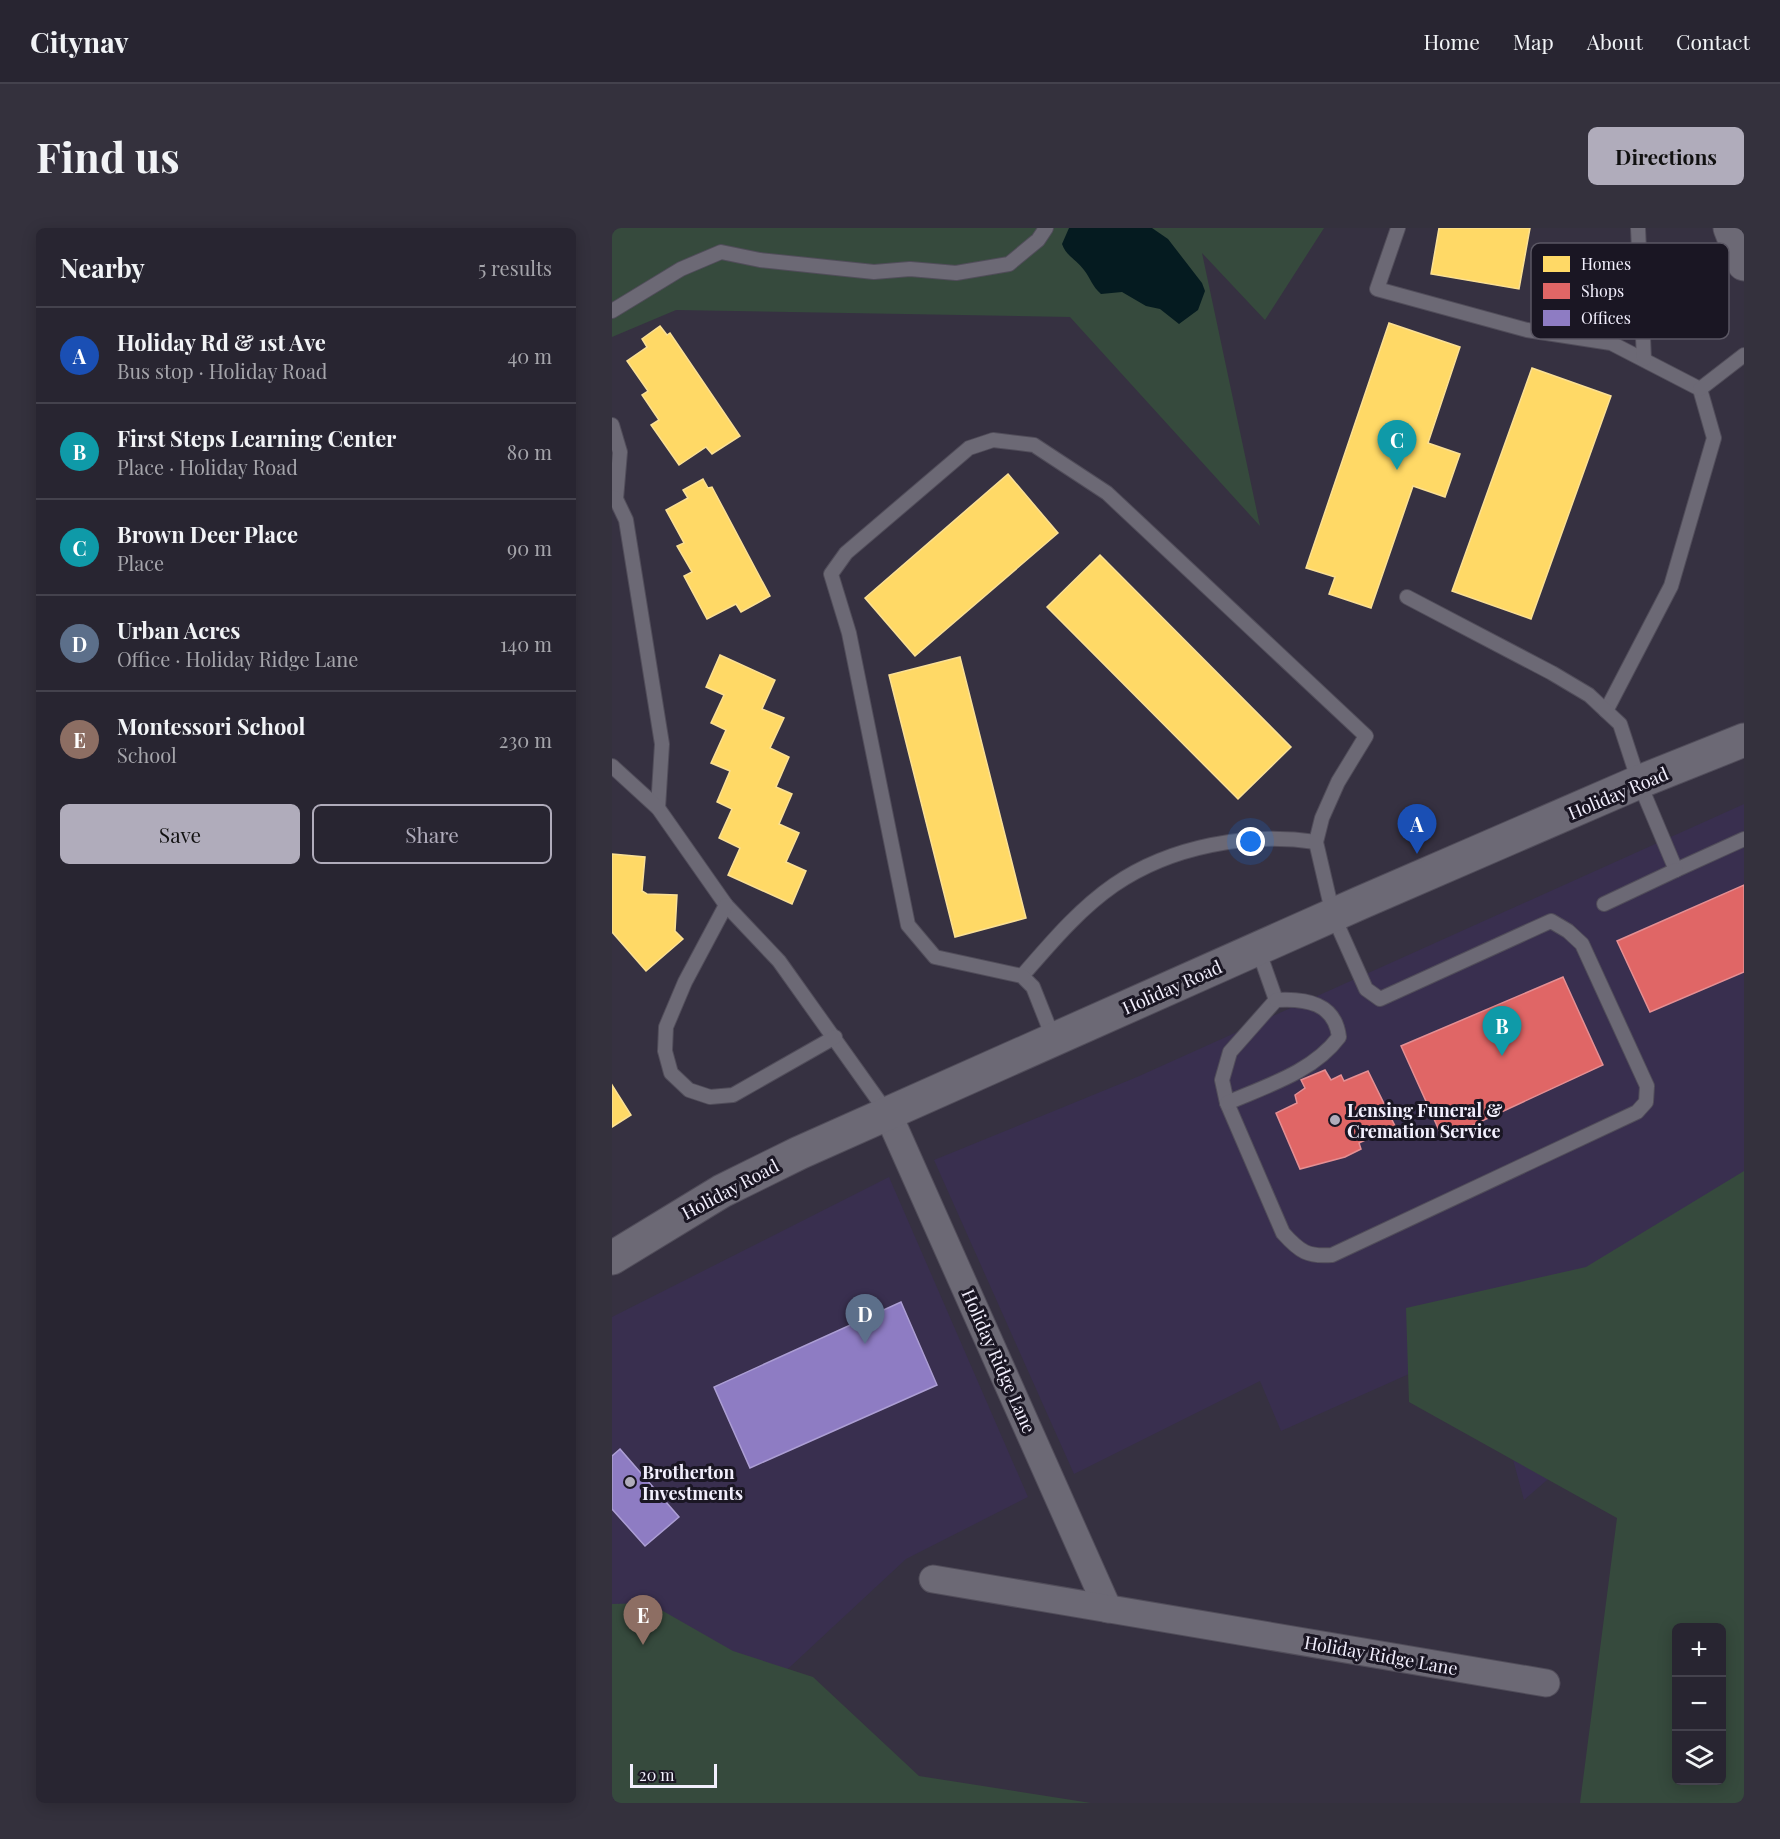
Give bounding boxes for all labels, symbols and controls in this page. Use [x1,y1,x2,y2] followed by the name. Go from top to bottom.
[30,23,129,60] text: Citynav
[1424,27,1480,55] text: Home
[1513,27,1554,55] text: Map
[1587,27,1643,55] text: About
[1676,27,1750,55] text: Contact
[1588,127,1744,185] button: Directions
[36,128,180,184] text: Find us
[1531,243,1729,339] legend
[60,250,145,285] text: Nearby
[1581,253,1631,274] text: Homes
[478,254,552,281] text: 5 results
[1581,280,1624,301] text: Shops
[1581,307,1631,328] text: Offices
[117,327,326,357] text: Holiday Rd & 1st Ave
[73,342,86,369] text: A
[507,342,552,369] text: 40 m
[117,357,327,384] text: Bus stop · Holiday Road
[1378,420,1416,470] pin: C
[117,423,396,453] text: First Steps Learning Center
[73,438,86,465] text: B
[507,438,552,465] text: 80 m
[117,453,298,480] text: Place · Holiday Road
[117,519,298,549] text: Brown Deer Place
[72,534,87,561] text: C
[507,534,552,561] text: 90 m
[117,549,164,576] text: Place
[117,615,240,645] text: Urban Acres
[72,630,87,657] text: D
[500,630,552,657] text: 140 m
[117,645,358,672] text: Office · Holiday Ridge Lane
[117,711,305,741] text: Montessori School
[73,726,86,753] text: E
[499,726,552,753] text: 230 m
[117,741,177,768] text: School
[1564,761,1672,825] street label: Holiday Road
[60,804,300,864] button: Save
[312,804,552,864] button: Share
[1398,804,1436,854] pin: A
[1236,827,1265,856] your location
[1118,954,1226,1020] street label: Holiday Road
[1482,1006,1522,1056] pin: B
[1347,1098,1502,1143] place label: Lensing Funeral & Cremation Service
[1328,1113,1342,1127] marker: Lensing Funeral & Cremation Service
[677,1153,783,1225] street label: Holiday Road
[956,1285,1042,1437] street label: Holiday Ridge Lane
[846,1294,884,1344] pin: D
[642,1460,743,1505] place label: Brotherton Investments
[623,1475,637,1489] marker: Brotherton Investments
[624,1596,663,1645] pin: E
[1672,1623,1726,1785] map controls
[1672,1623,1726,1677] button: +
[1302,1630,1460,1680] street label: Holiday Ridge Lane
[1672,1677,1726,1731] button: −
[1672,1731,1726,1785] button: layers
[630,1761,717,1788] scale bar
[639,1764,674,1785] text: 20 m

